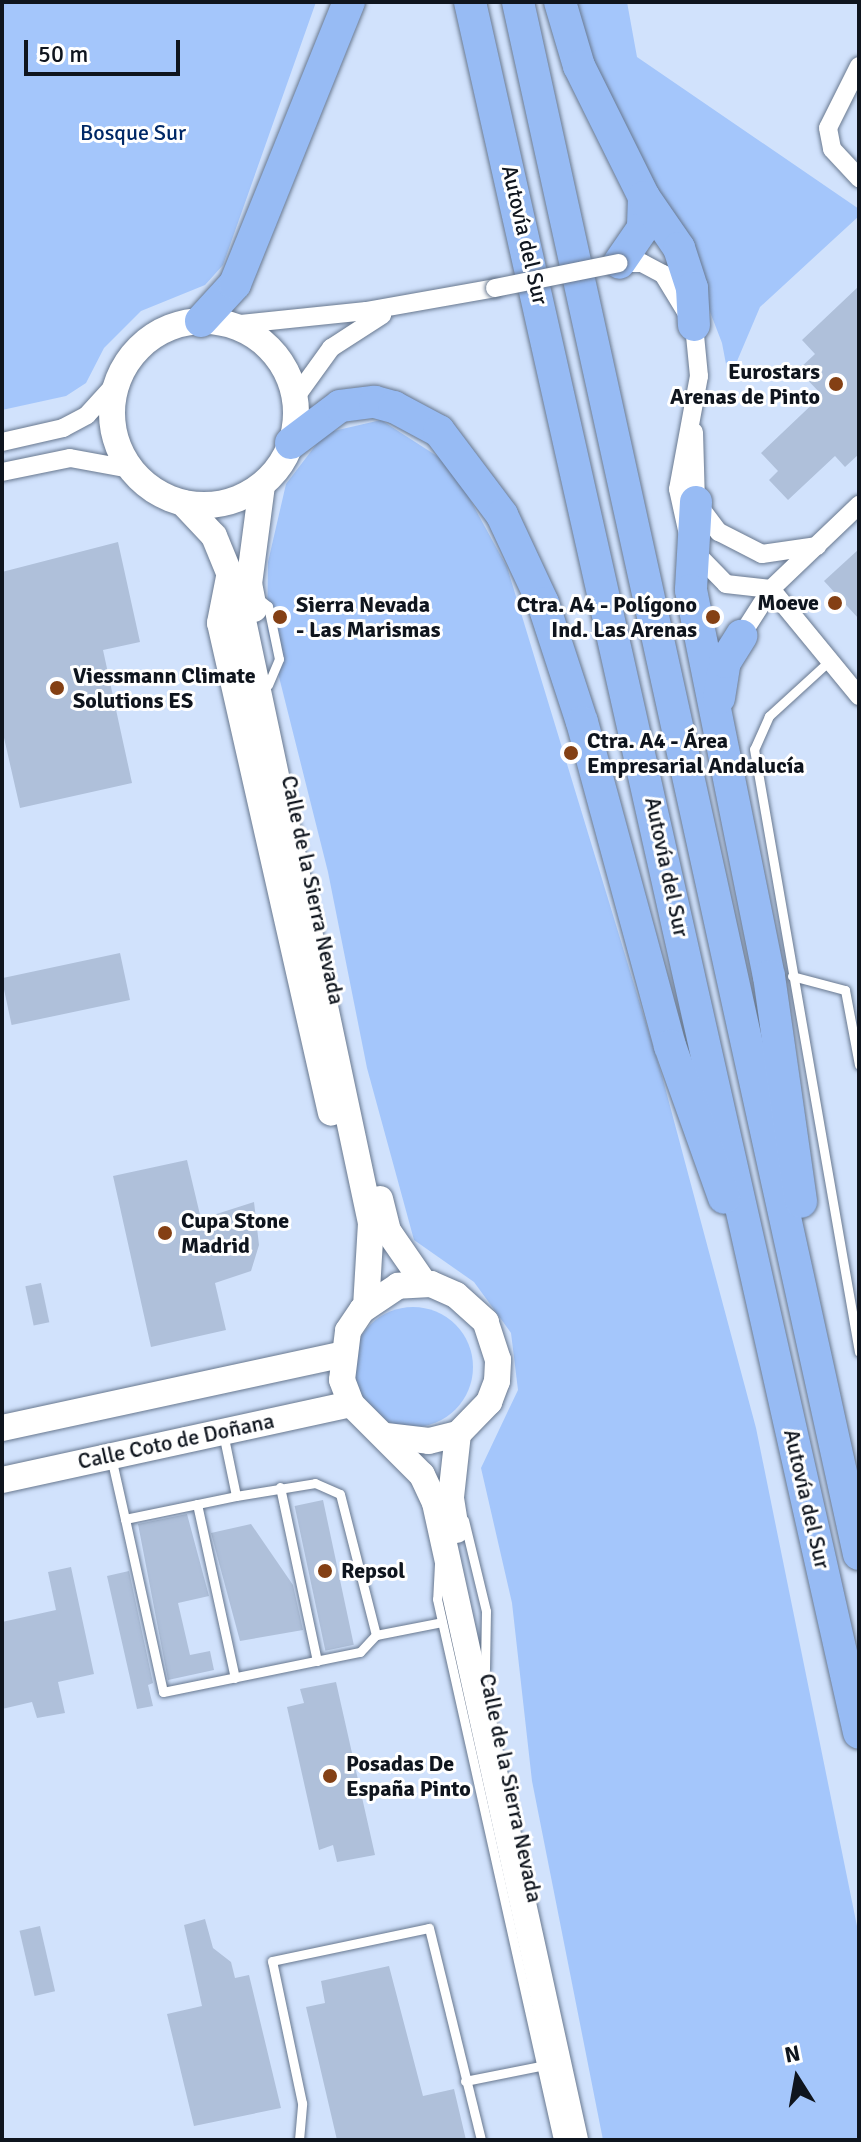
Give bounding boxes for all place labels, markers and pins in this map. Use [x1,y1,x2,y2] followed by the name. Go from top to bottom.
[670,358,820,410] place label: Eurostars Arenas de Pinto
[827,375,845,393] marker: Eurostars Arenas de Pinto
[757,590,819,616] place label: Moeve
[296,591,440,642] place label: Sierra Nevada - Las Marismas
[517,591,697,642] place label: Ctra. A4 - Polígono Ind. Las Arenas
[826,594,844,612] marker: Moeve
[271,608,289,626] marker: Sierra Nevada - Las Marismas
[704,608,722,626] marker: Ctra. A4 - Polígono Ind. Las Arenas
[73,662,256,714] place label: Viessmann Climate Solutions ES
[48,679,66,697] marker: Viessmann Climate Solutions ES
[587,727,805,778] place label: Ctra. A4 - Área Empresarial Andalucía
[562,744,580,762] marker: Ctra. A4 - Área Empresarial Andalucía
[181,1207,289,1258] place label: Cupa Stone Madrid
[156,1224,174,1242] marker: Cupa Stone Madrid
[341,1558,405,1584] place label: Repsol
[316,1562,334,1580] marker: Repsol
[346,1750,471,1802] place label: Posadas De España Pinto
[321,1767,339,1785] marker: Posadas De España Pinto

